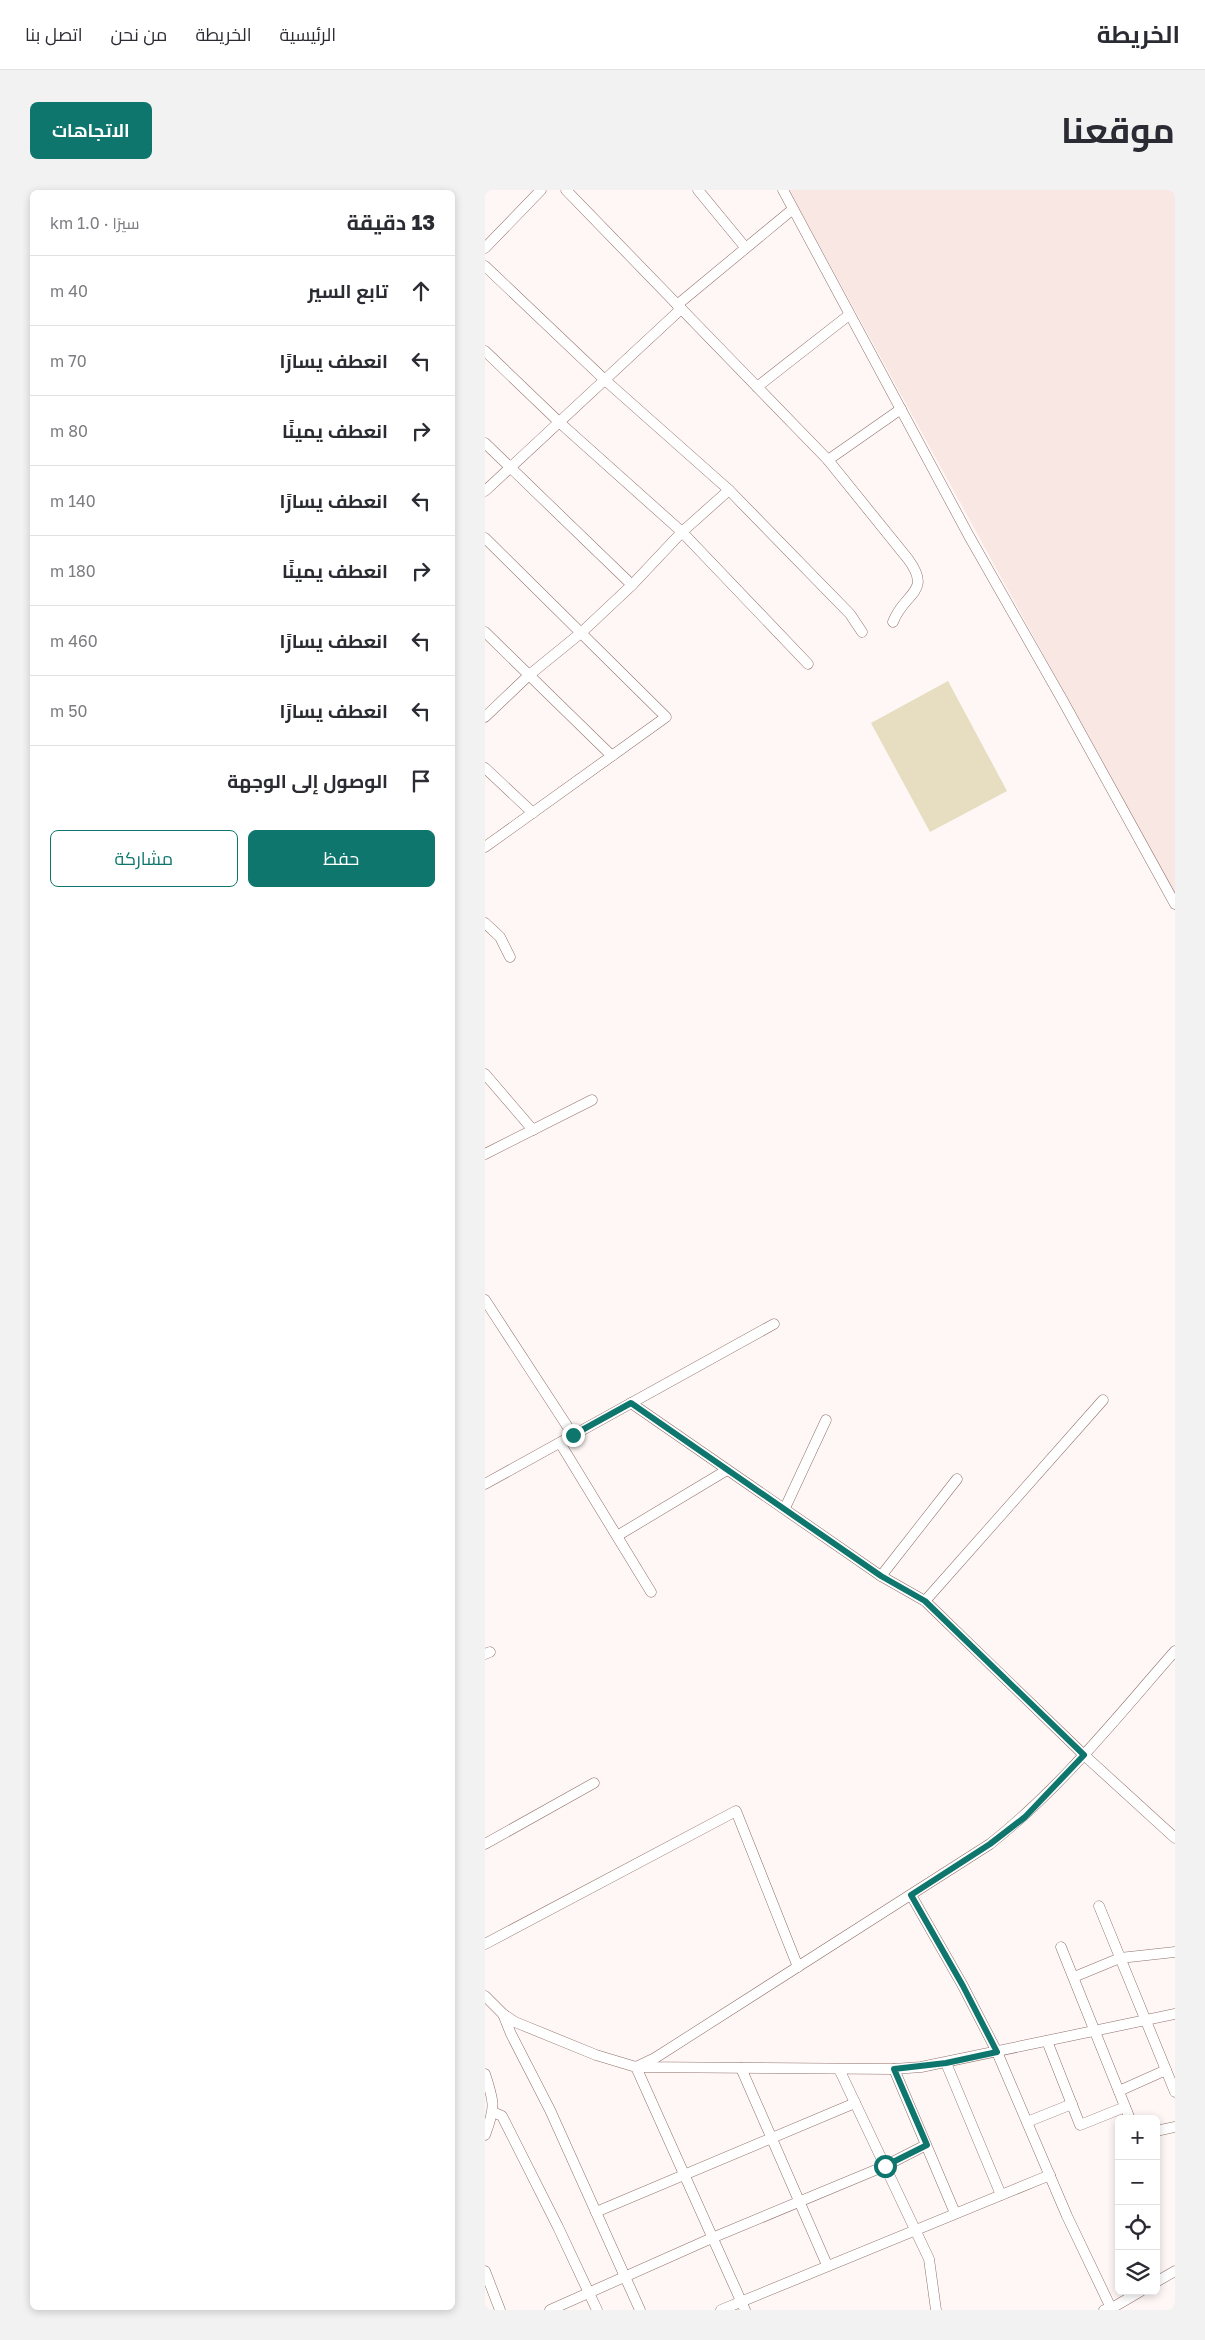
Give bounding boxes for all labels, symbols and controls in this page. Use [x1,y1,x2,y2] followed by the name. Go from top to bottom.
[1097,19,1180,48] text: الخريطة
[25,23,83,45] text: اتصل بنا
[111,23,167,45] text: من نحن
[195,23,252,45] text: الخريطة
[280,23,336,45] text: الرئيسية
[30,102,152,159] button: الاتجاهات
[1061,109,1175,151] text: موقعنا
[347,209,435,235] text: 13 دقيقة
[50,213,140,233] text: سيرًا · 1.0 km
[407,277,435,305] icon: ahead
[308,279,388,302] text: تابع السير
[50,281,88,301] text: 40 m
[407,347,435,375] icon: left
[280,349,388,372] text: انعطف يسارًا
[50,351,87,371] text: 70 m
[407,417,435,445] icon: right
[282,419,388,442] text: انعطف يمينًا
[50,421,88,441] text: 80 m
[407,487,435,515] icon: left
[280,489,388,512] text: انعطف يسارًا
[50,491,96,511] text: 140 m
[407,557,435,585] icon: right
[282,559,388,582] text: انعطف يمينًا
[50,561,96,581] text: 180 m
[407,627,435,655] icon: left
[280,629,388,652] text: انعطف يسارًا
[50,631,98,651] text: 460 m
[407,697,435,725] icon: left
[280,699,388,722] text: انعطف يسارًا
[50,701,87,721] text: 50 m
[407,767,435,795] icon: arrive
[227,769,388,792] text: الوصول إلى الوجهة
[50,830,238,887] button: مشاركة
[248,830,435,887] button: حفظ
[562,1424,585,1447] route end
[1115,2115,1160,2295] map controls
[1115,2115,1160,2160] button: +
[874,2155,897,2178] route start
[1115,2160,1160,2205] button: −
[1115,2205,1160,2250] button: locate
[1115,2250,1160,2295] button: layers

